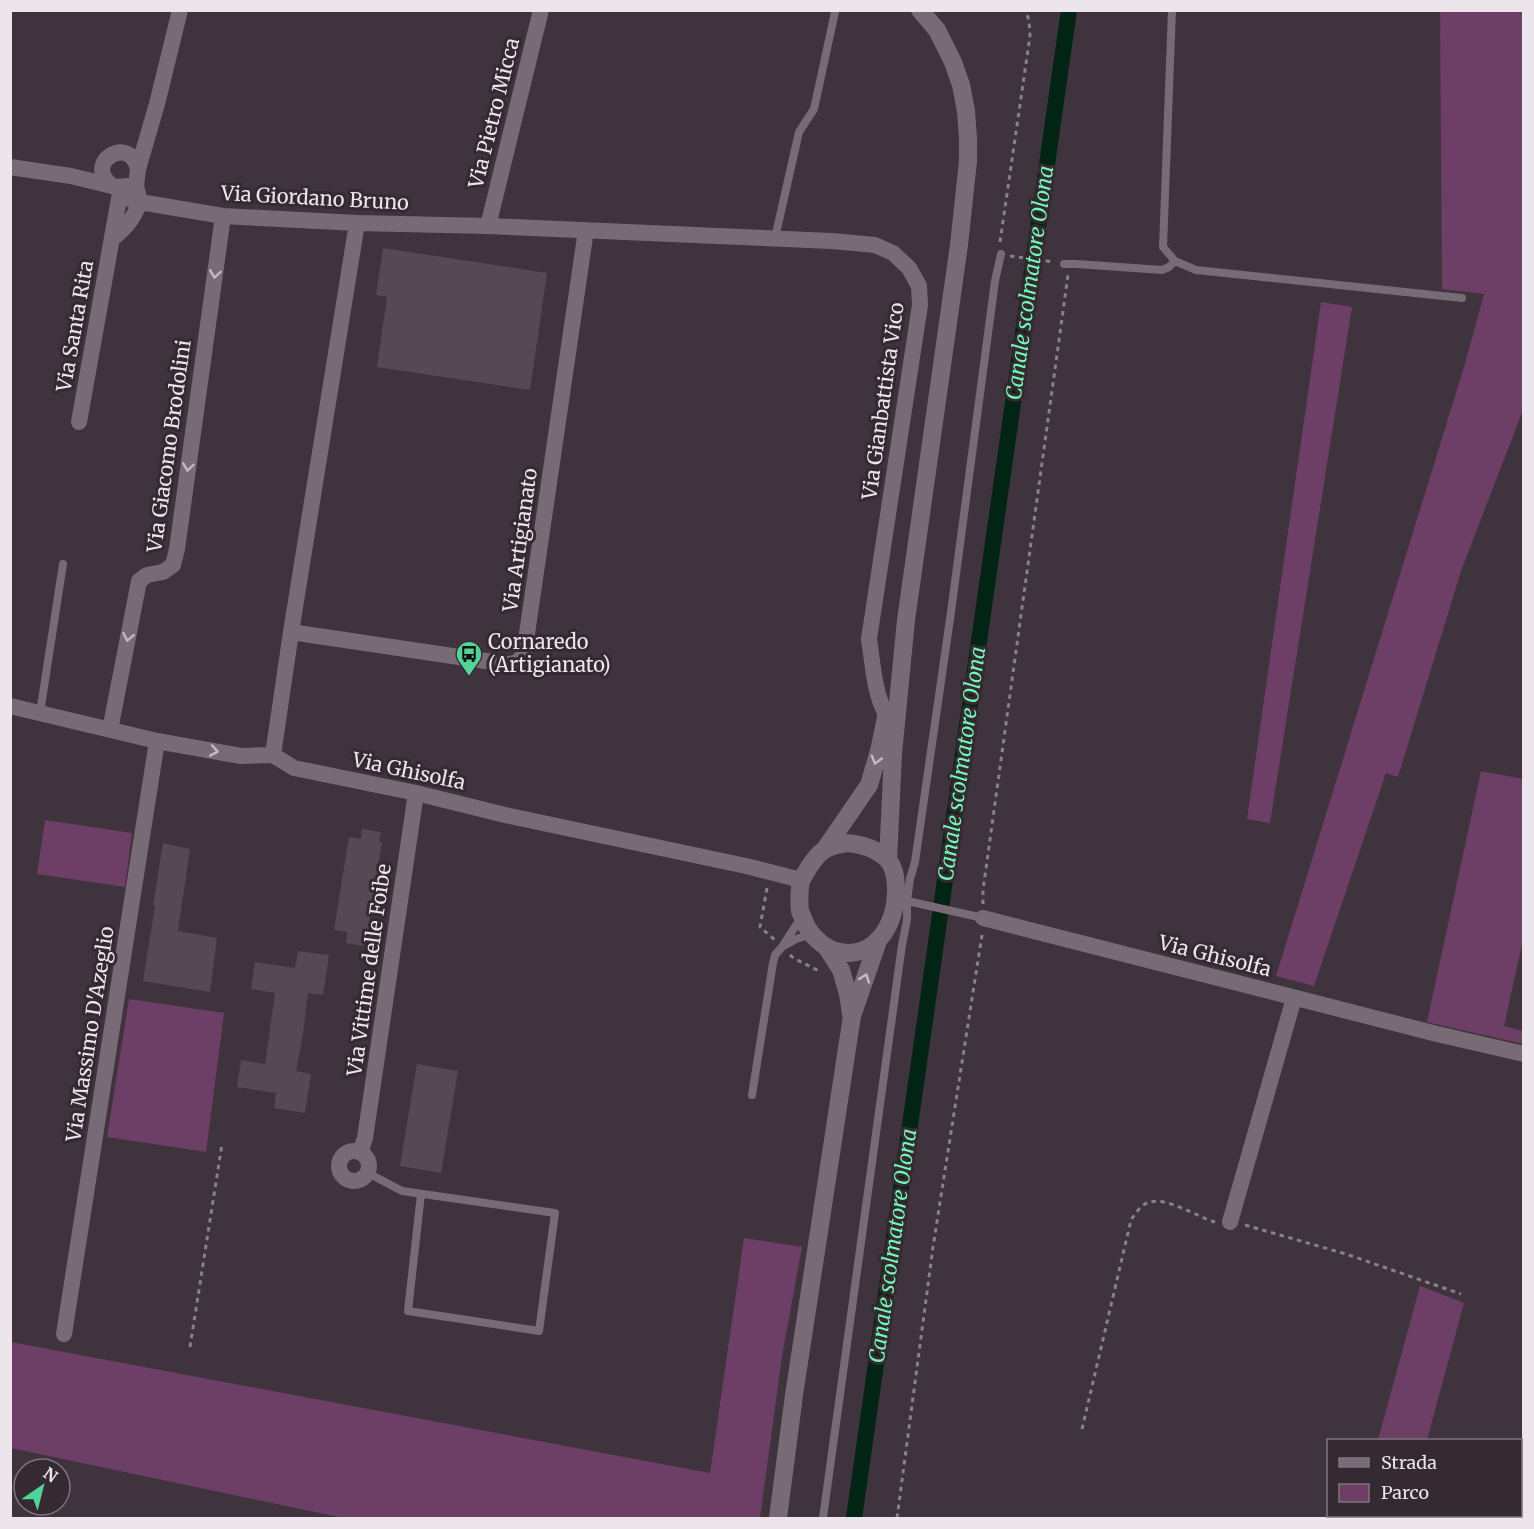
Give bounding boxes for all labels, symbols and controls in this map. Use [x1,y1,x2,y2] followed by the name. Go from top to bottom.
[462,35,524,192] street label: Via Pietro Micca
[1000,164,1059,402] water label: Canale scolmatore Olona
[219,180,410,215] street label: Via Giordano Bruno
[50,258,98,395] street label: Via Santa Rita
[209,269,221,278] one-way arrow
[856,300,909,502] street label: Via Gianbattista Vico
[141,338,196,555] street label: Via Giacomo Brodolini
[182,462,195,471] one-way arrow
[497,466,542,614] street label: Via Artigianato
[488,629,611,677] place label: Cornaredo (Artigianato)
[122,631,135,641] one-way arrow
[454,639,484,677] bus stop icon: Cornaredo (Artigianato)
[932,645,991,883] water label: Canale scolmatore Olona
[210,745,219,757] one-way arrow
[349,746,468,795] street label: Via Ghisolfa
[871,754,883,764] one-way arrow
[341,862,396,1079] street label: Via Vittime delle Foibe
[60,924,119,1144] street label: Via Massimo D'Azeglio
[1155,929,1274,982] street label: Via Ghisolfa
[858,973,871,984] one-way arrow
[863,1127,922,1365] water label: Canale scolmatore Olona
[1327,1439,1522,1517] legend
[1381,1451,1437,1474] text: Strada
[12,1457,72,1517] north arrow
[40,1463,62,1487] text: N
[1381,1481,1429,1504] text: Parco

